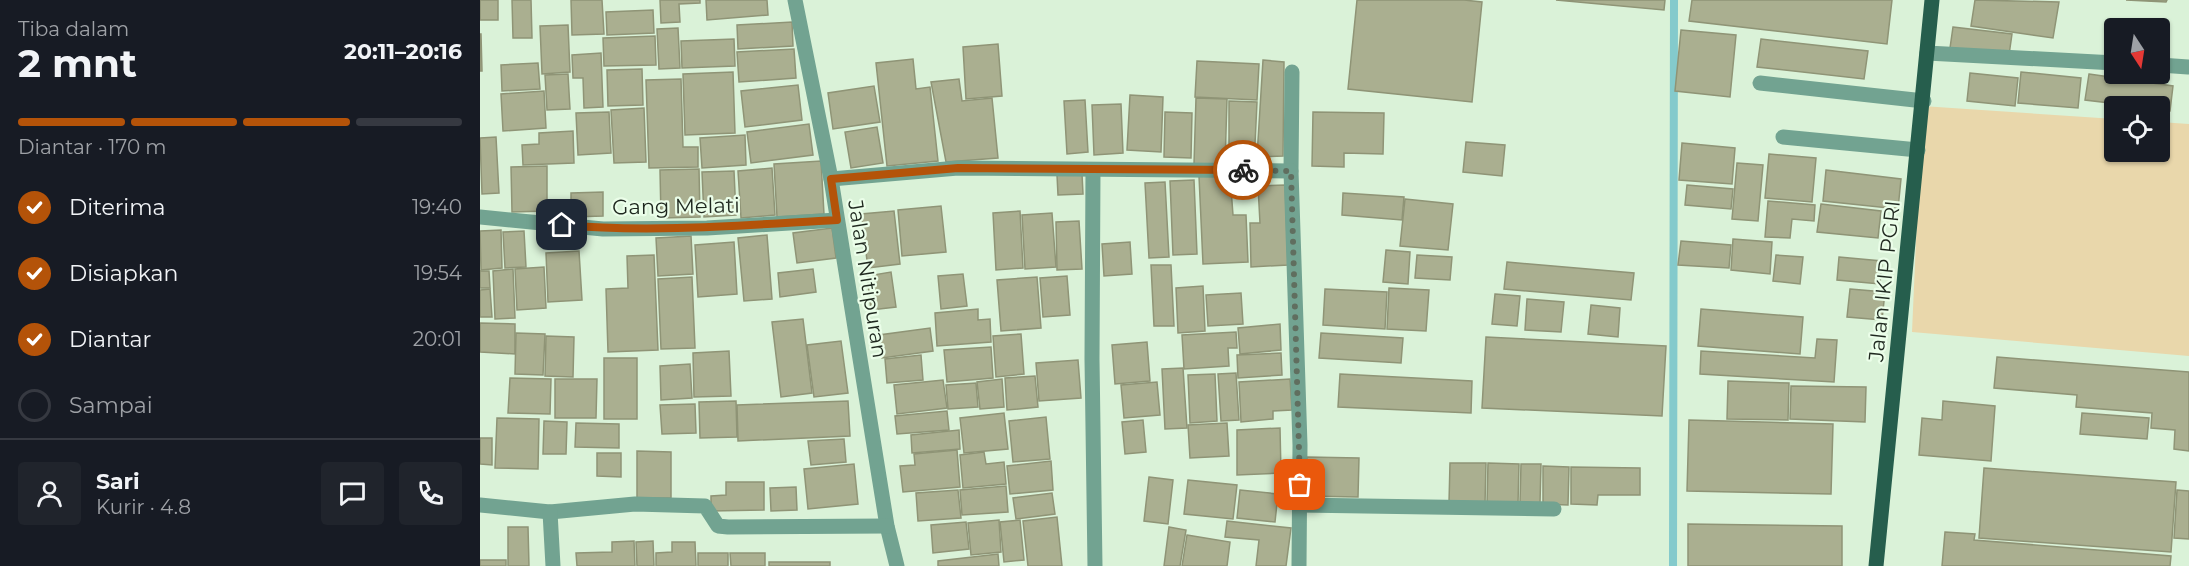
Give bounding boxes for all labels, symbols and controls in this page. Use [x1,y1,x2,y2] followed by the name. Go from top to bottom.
[18,17,129,41] text: Tiba dalam
[2104,18,2170,84] north arrow
[2104,18,2170,162] map controls
[344,38,462,65] text: 20:11–20:16
[18,39,137,87] text: 2 mnt
[2104,96,2170,162] button: locate
[18,135,167,159] text: Diantar · 170 m
[1213,140,1273,200] courier
[1227,154,1260,187] icon: bike
[18,191,51,224] icon: check
[612,192,740,220] street label: Gang Melati
[69,194,166,221] text: Diterima
[412,195,462,219] text: 19:40
[843,197,893,360] street label: Jalan Nitipuran
[536,199,587,250] pin
[1863,199,1905,364] street label: Jalan IKIP PGRI
[545,208,578,241] icon: home
[18,257,51,290] icon: check
[69,260,178,287] text: Disiapkan
[414,261,462,285] text: 19:54
[18,323,51,356] icon: check
[69,326,151,353] text: Diantar
[413,327,462,351] text: 20:01
[69,392,153,419] text: Sampai
[1274,459,1325,510] pin
[18,462,81,525] button: person
[321,462,384,525] button: chat
[399,462,462,525] button: phone
[96,468,140,495] text: Sari
[1283,468,1316,501] icon: bag
[96,495,191,519] text: Kurir · 4.8

